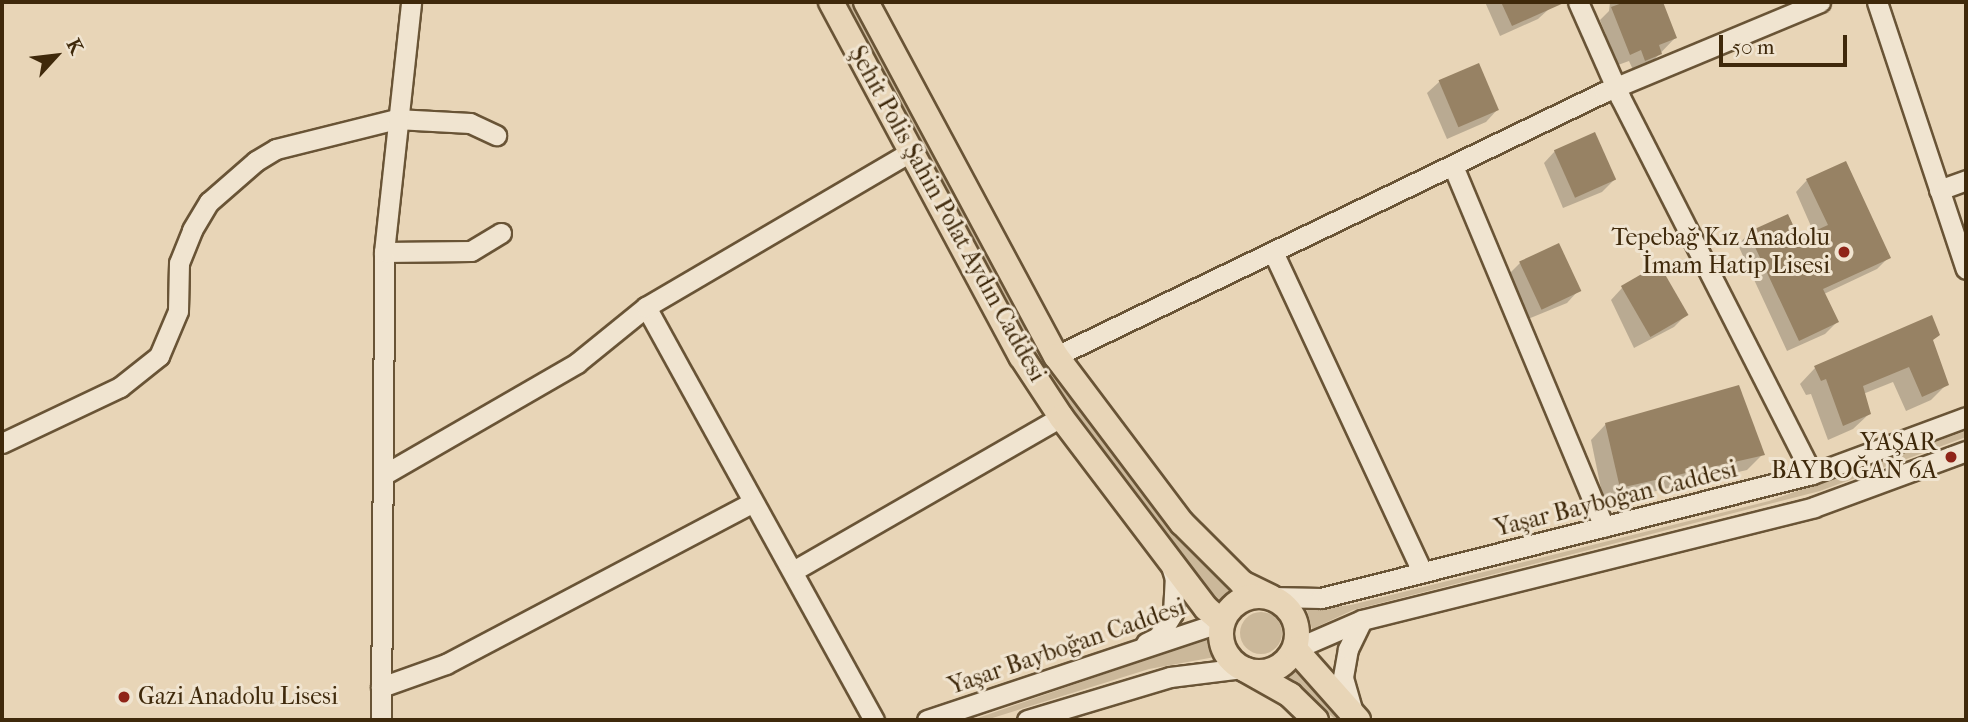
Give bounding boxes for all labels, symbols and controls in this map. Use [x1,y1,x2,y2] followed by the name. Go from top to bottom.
[21,21,91,91] north arrow
[1723,21,1851,65] scale bar
[62,35,88,58] text: K
[1732,35,1775,59] text: 50 m
[842,41,1052,387] street label: Şehit Polis Şahin Polat Aydın Caddesi
[1611,224,1830,280] place label: Tepebağ Kız Anadolu İmam Hatip Lisesi
[1836,244,1852,260] marker: Tepebağ Kız Anadolu İmam Hatip Lisesi
[1771,429,1937,485] place label: YAŞAR BAYBOĞAN 6A
[1943,449,1959,465] marker: YAŞAR BAYBOĞAN 6A
[1492,455,1740,543] street label: Yaşar Bayboğan Caddesi
[945,593,1189,701] street label: Yaşar Bayboğan Caddesi
[138,683,338,711] place label: Gazi Anadolu Lisesi
[116,689,132,705] marker: Gazi Anadolu Lisesi

